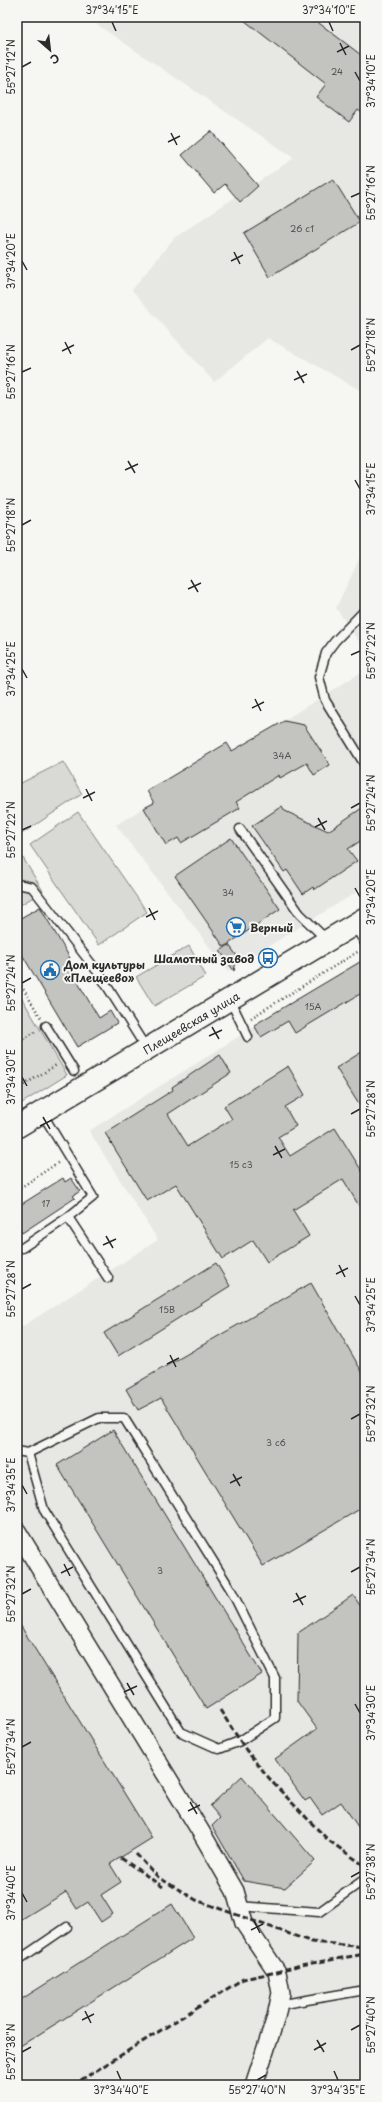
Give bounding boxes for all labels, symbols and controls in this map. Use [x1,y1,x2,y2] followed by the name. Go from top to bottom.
[86,2,139,17] text: 37°34'15"E
[302,2,356,17] text: 37°34'10"E
[30,30,70,70] north arrow
[3,39,18,95] text: 55°27'12"N
[47,50,63,69] text: С
[363,54,378,108] text: 37°34'10"E
[331,64,343,78] house number: 24
[363,165,378,221] text: 55°27'16"N
[290,221,314,235] house number: 26 с1
[3,233,18,289] text: 37°34'20"E
[363,317,378,372] text: 55°27'18"N
[3,344,18,400] text: 55°27'16"N
[363,463,378,516] text: 37°34'15"E
[3,497,18,552] text: 55°27'18"N
[363,622,378,680] text: 55°27'22"N
[3,641,18,697] text: 37°34'25"E
[273,748,292,762] house number: 34А
[363,774,378,832] text: 55°27'24"N
[3,801,18,859] text: 55°27'22"N
[363,869,378,925] text: 37°34'20"E
[222,885,234,899] house number: 34
[225,916,247,938] supermarket icon: Верный
[250,919,293,936] place label: Верный
[257,947,279,969] bus stop icon: Шамотный завод
[153,950,254,967] place label: Шамотный завод
[3,954,18,1012] text: 55°27'24"N
[63,956,145,986] place label: Дом культуры «Плещеево»
[39,959,61,981] public building icon: Дом культуры «Плещеево»
[140,987,243,1058] street label: Плещеевская улица
[305,999,321,1013] house number: 15А
[3,1049,18,1105] text: 37°34'30"E
[363,1080,378,1138] text: 55°27'28"N
[229,1157,253,1171] house number: 15 с3
[42,1196,51,1210] house number: 17
[3,1260,18,1318] text: 55°27'28"N
[363,1277,378,1333] text: 37°34'25"E
[159,1302,175,1316] house number: 15В
[363,1385,378,1443] text: 55°27'32"N
[266,1435,286,1449] house number: 3 с6
[3,1458,18,1512] text: 37°34'35"E
[363,1538,378,1596] text: 55°27'34"N
[157,1563,163,1577] house number: 3
[3,1565,18,1623] text: 55°27'32"N
[363,1685,378,1741] text: 37°34'30"E
[3,1718,18,1776] text: 55°27'34"N
[363,1843,378,1901] text: 55°27'38"N
[3,1865,18,1921] text: 37°34'40"E
[363,1996,378,2054] text: 55°27'40"N
[3,2023,18,2081] text: 55°27'38"N
[93,2082,149,2097] text: 37°34'40"E
[228,2082,286,2097] text: 55°27'40"N
[311,2082,365,2097] text: 37°34'35"E

